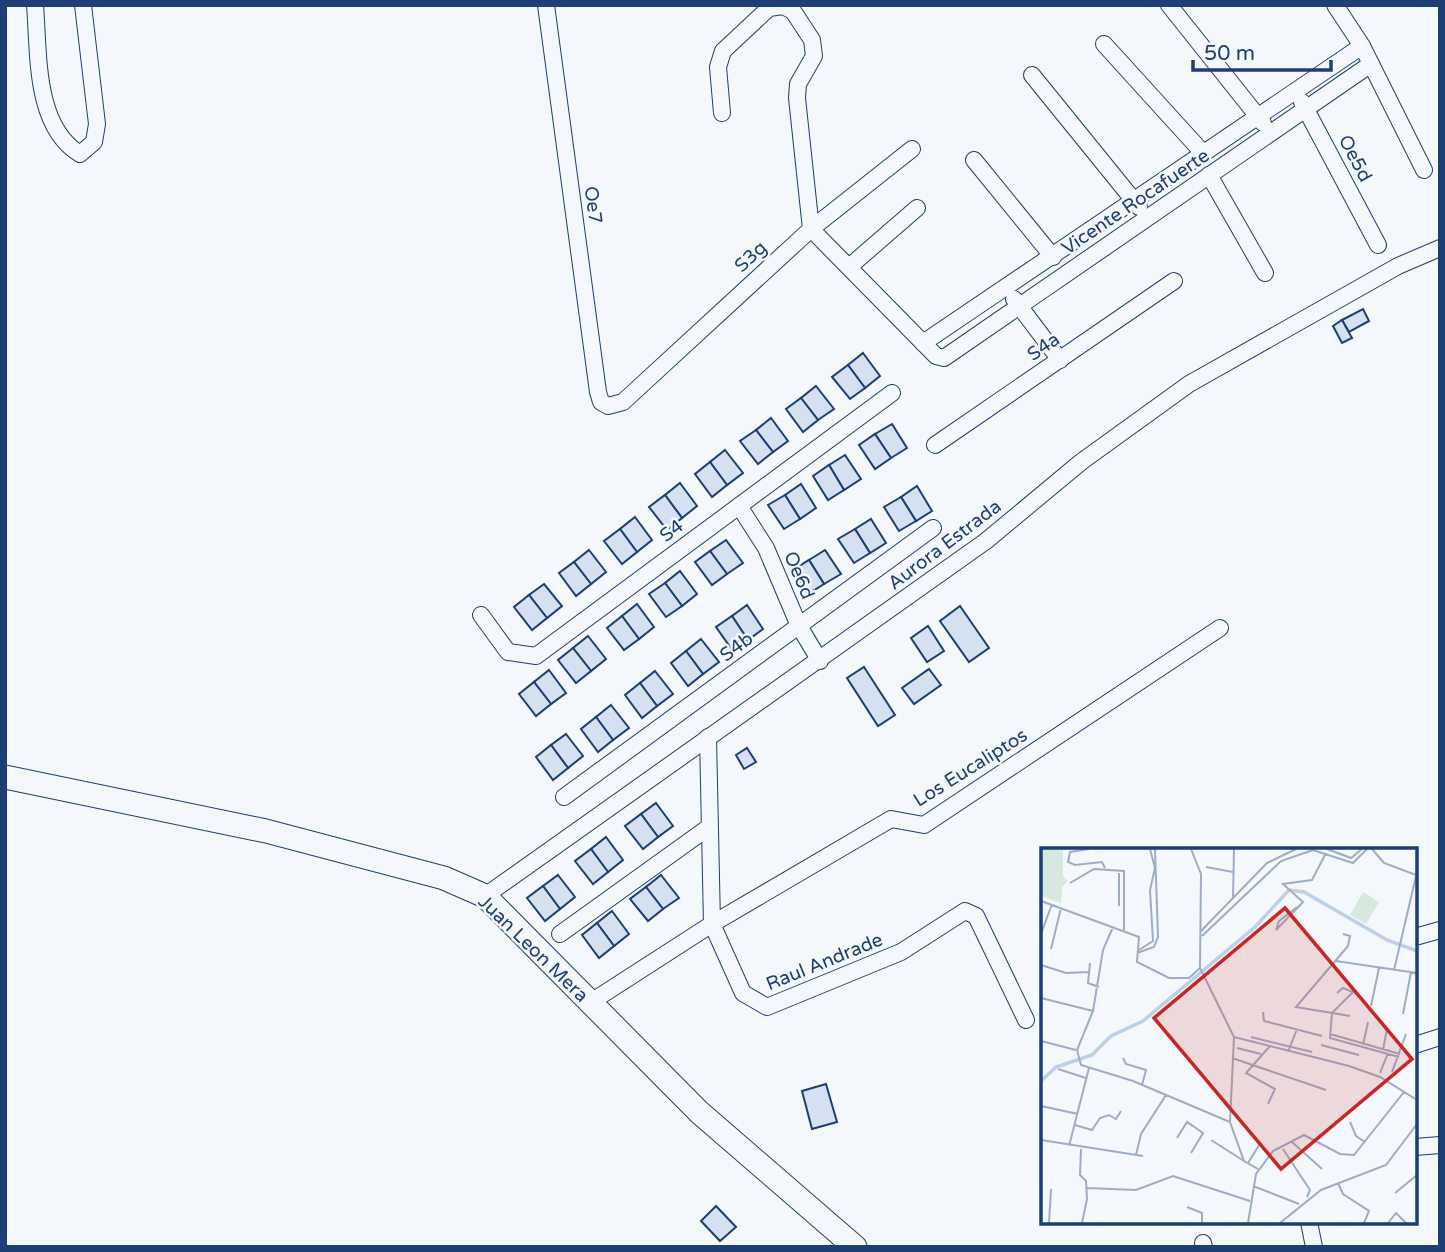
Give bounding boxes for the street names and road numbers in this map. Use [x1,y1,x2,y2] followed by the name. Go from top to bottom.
[1334,131,1377,186] street label: Oe5d
[1058,144,1213,259] street label: Vicente Rocafuerte
[579,185,607,225] street label: Oe7
[730,237,771,277] street label: S3g
[1023,328,1064,366] street label: S4a
[884,495,1005,594] street label: Aurora Estrada
[656,515,688,547] street label: S4
[779,548,819,603] street label: Oe6d
[716,627,757,666] street label: S4b
[910,724,1031,812] street label: Los Eucaliptos
[474,891,593,1007] street label: Juan Leon Mera
[763,929,886,995] street label: Raul Andrade

